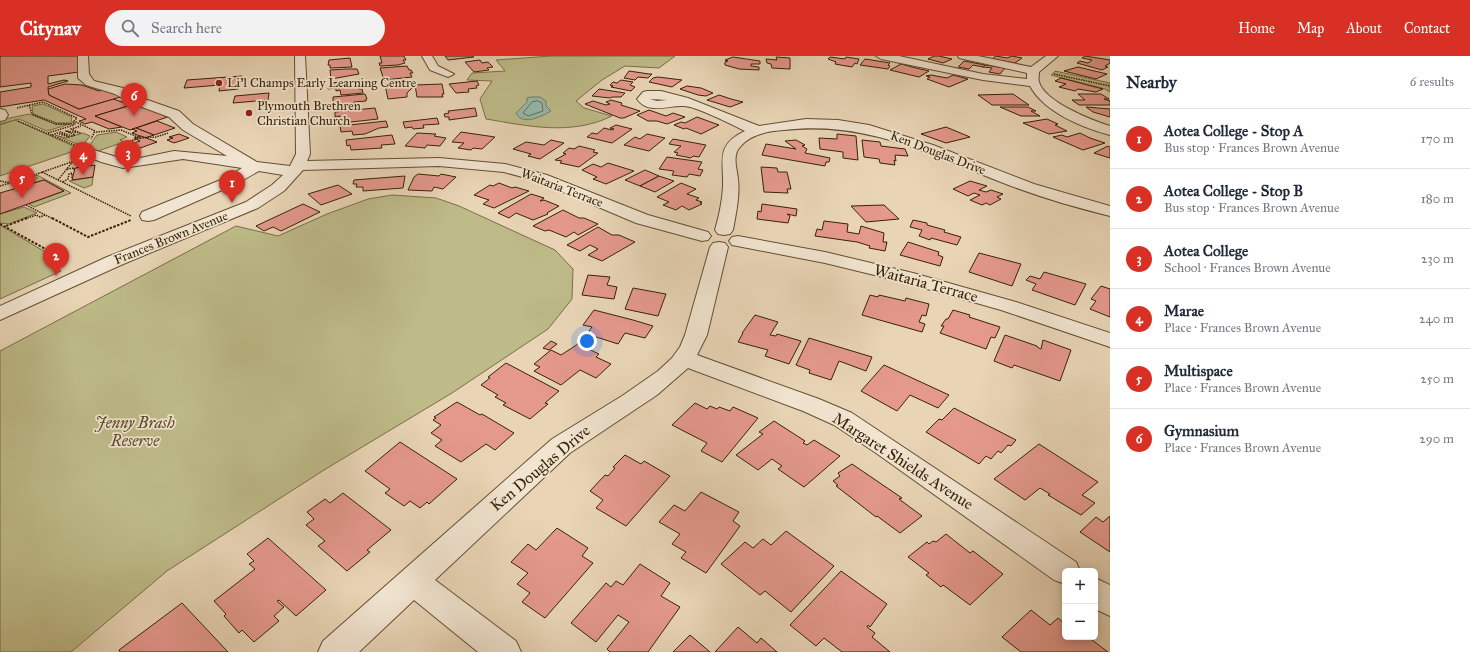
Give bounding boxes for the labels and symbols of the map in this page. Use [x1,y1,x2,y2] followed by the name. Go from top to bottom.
[227,75,417,91] place label: Li'l Champs Early Learning Centre
[214,78,224,88] marker: Li'l Champs Early Learning Centre
[121,83,147,116] pin: 6
[257,98,361,129] place label: Plymouth Brethren Christian Church
[244,108,254,118] marker: Plymouth Brethren Christian Church
[888,127,988,179] street label: Ken Douglas Drive
[115,140,141,173] pin: 3
[70,142,96,175] pin: 4
[9,165,35,198] pin: 5
[519,165,606,211] street label: Waitaria Terrace
[219,170,245,203] pin: 1
[112,208,231,268] street label: Frances Brown Avenue
[43,243,69,276] pin: 2
[872,260,980,306] street label: Waitaria Terrace
[577,331,597,351] your location
[829,408,977,515] street label: Margaret Shields Avenue
[94,413,175,450] park label: Jenny Brash Reserve
[486,421,595,516] street label: Ken Douglas Drive

